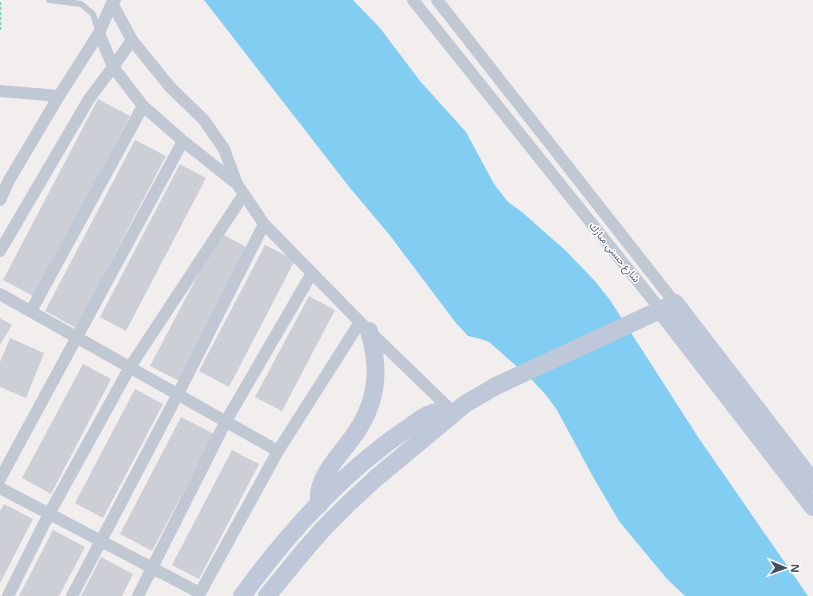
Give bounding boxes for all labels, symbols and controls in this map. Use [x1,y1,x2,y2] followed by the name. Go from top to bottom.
[585,219,644,286] street label: شارع حسني مبارك
[765,548,805,588] north arrow
[788,564,803,573] text: N

